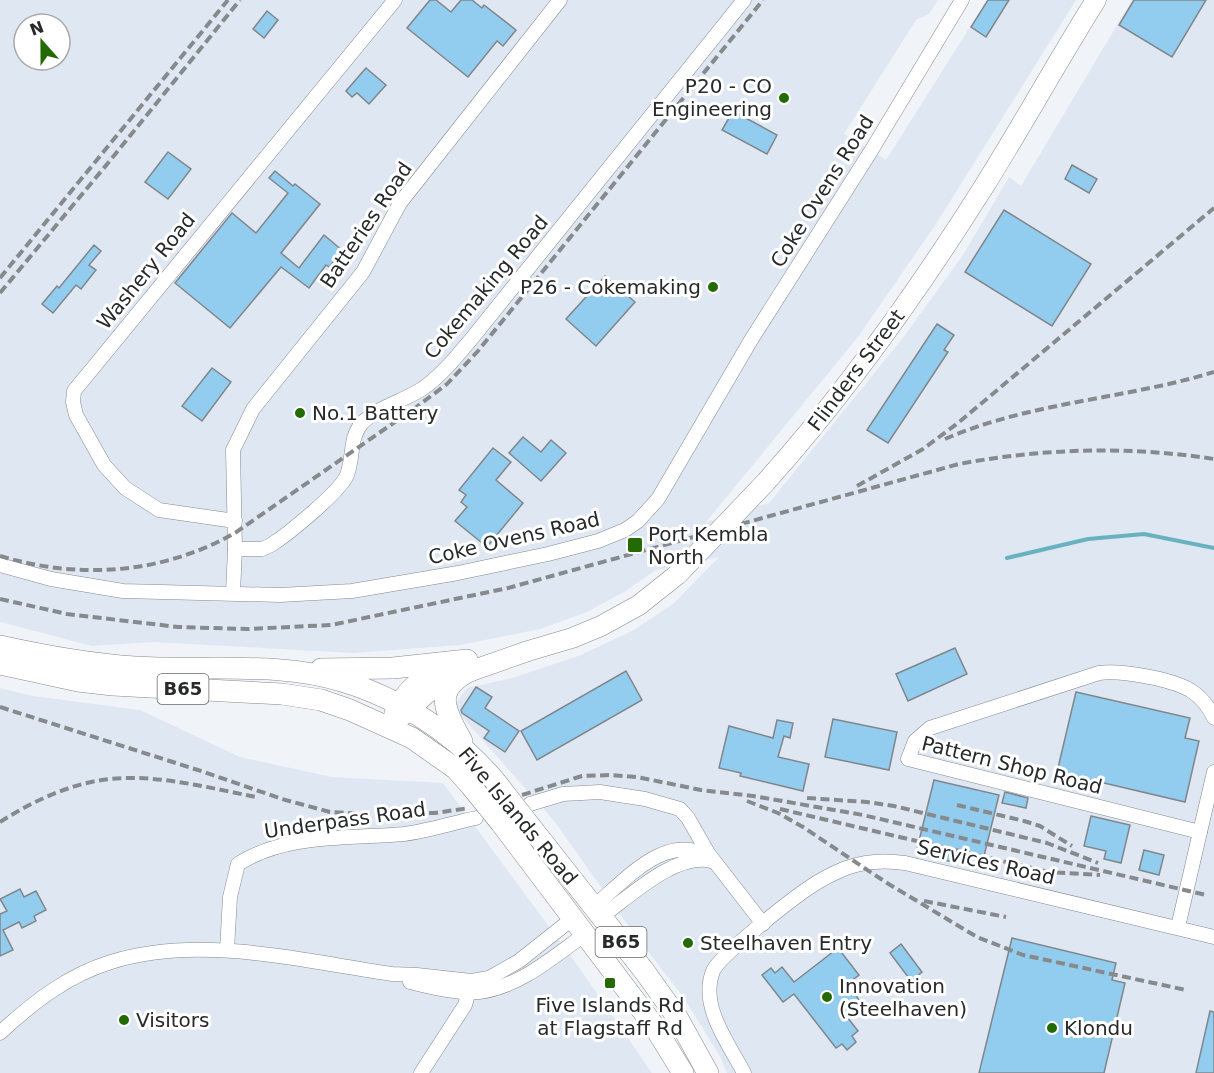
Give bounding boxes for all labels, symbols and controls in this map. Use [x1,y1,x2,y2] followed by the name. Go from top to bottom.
[12,12,72,72] north arrow
[27,17,46,40] text: N
[652,74,772,121] place label: P20 - CO Engineering
[777,91,791,105] marker: P20 - CO Engineering
[765,110,879,272] street label: Coke Ovens Road
[315,157,417,293] street label: Batteries Road
[92,208,200,334] street label: Washery Road
[419,210,553,364] street label: Cokemaking Road
[520,275,701,299] place label: P26 - Cokemaking
[706,280,720,294] marker: P26 - Cokemaking
[802,304,910,436] street label: Flinders Street
[312,401,438,425] place label: No.1 Battery
[293,406,307,420] marker: No.1 Battery
[426,507,602,569] street label: Coke Ovens Road
[648,522,768,569] place label: Port Kembla North
[626,536,644,554] marker: Port Kembla North
[158,674,208,704] road number: B65
[919,731,1105,799] street label: Pattern Shop Road
[453,742,583,890] street label: Five Islands Road
[263,797,427,843] street label: Underpass Road
[915,834,1057,890] street label: Services Road
[596,927,646,957] road number: B65
[700,931,872,955] place label: Steelhaven Entry
[681,936,695,950] marker: Steelhaven Entry
[839,974,967,1021] place label: Innovation (Steelhaven)
[603,976,617,990] marker: Five Islands Rd at Flagstaff Rd
[820,990,834,1004] marker: Innovation (Steelhaven)
[536,993,684,1040] place label: Five Islands Rd at Flagstaff Rd
[136,1008,210,1032] place label: Visitors
[117,1013,131,1027] marker: Visitors
[1064,1016,1133,1040] place label: Klondu
[1045,1021,1059,1035] marker: Klondu

